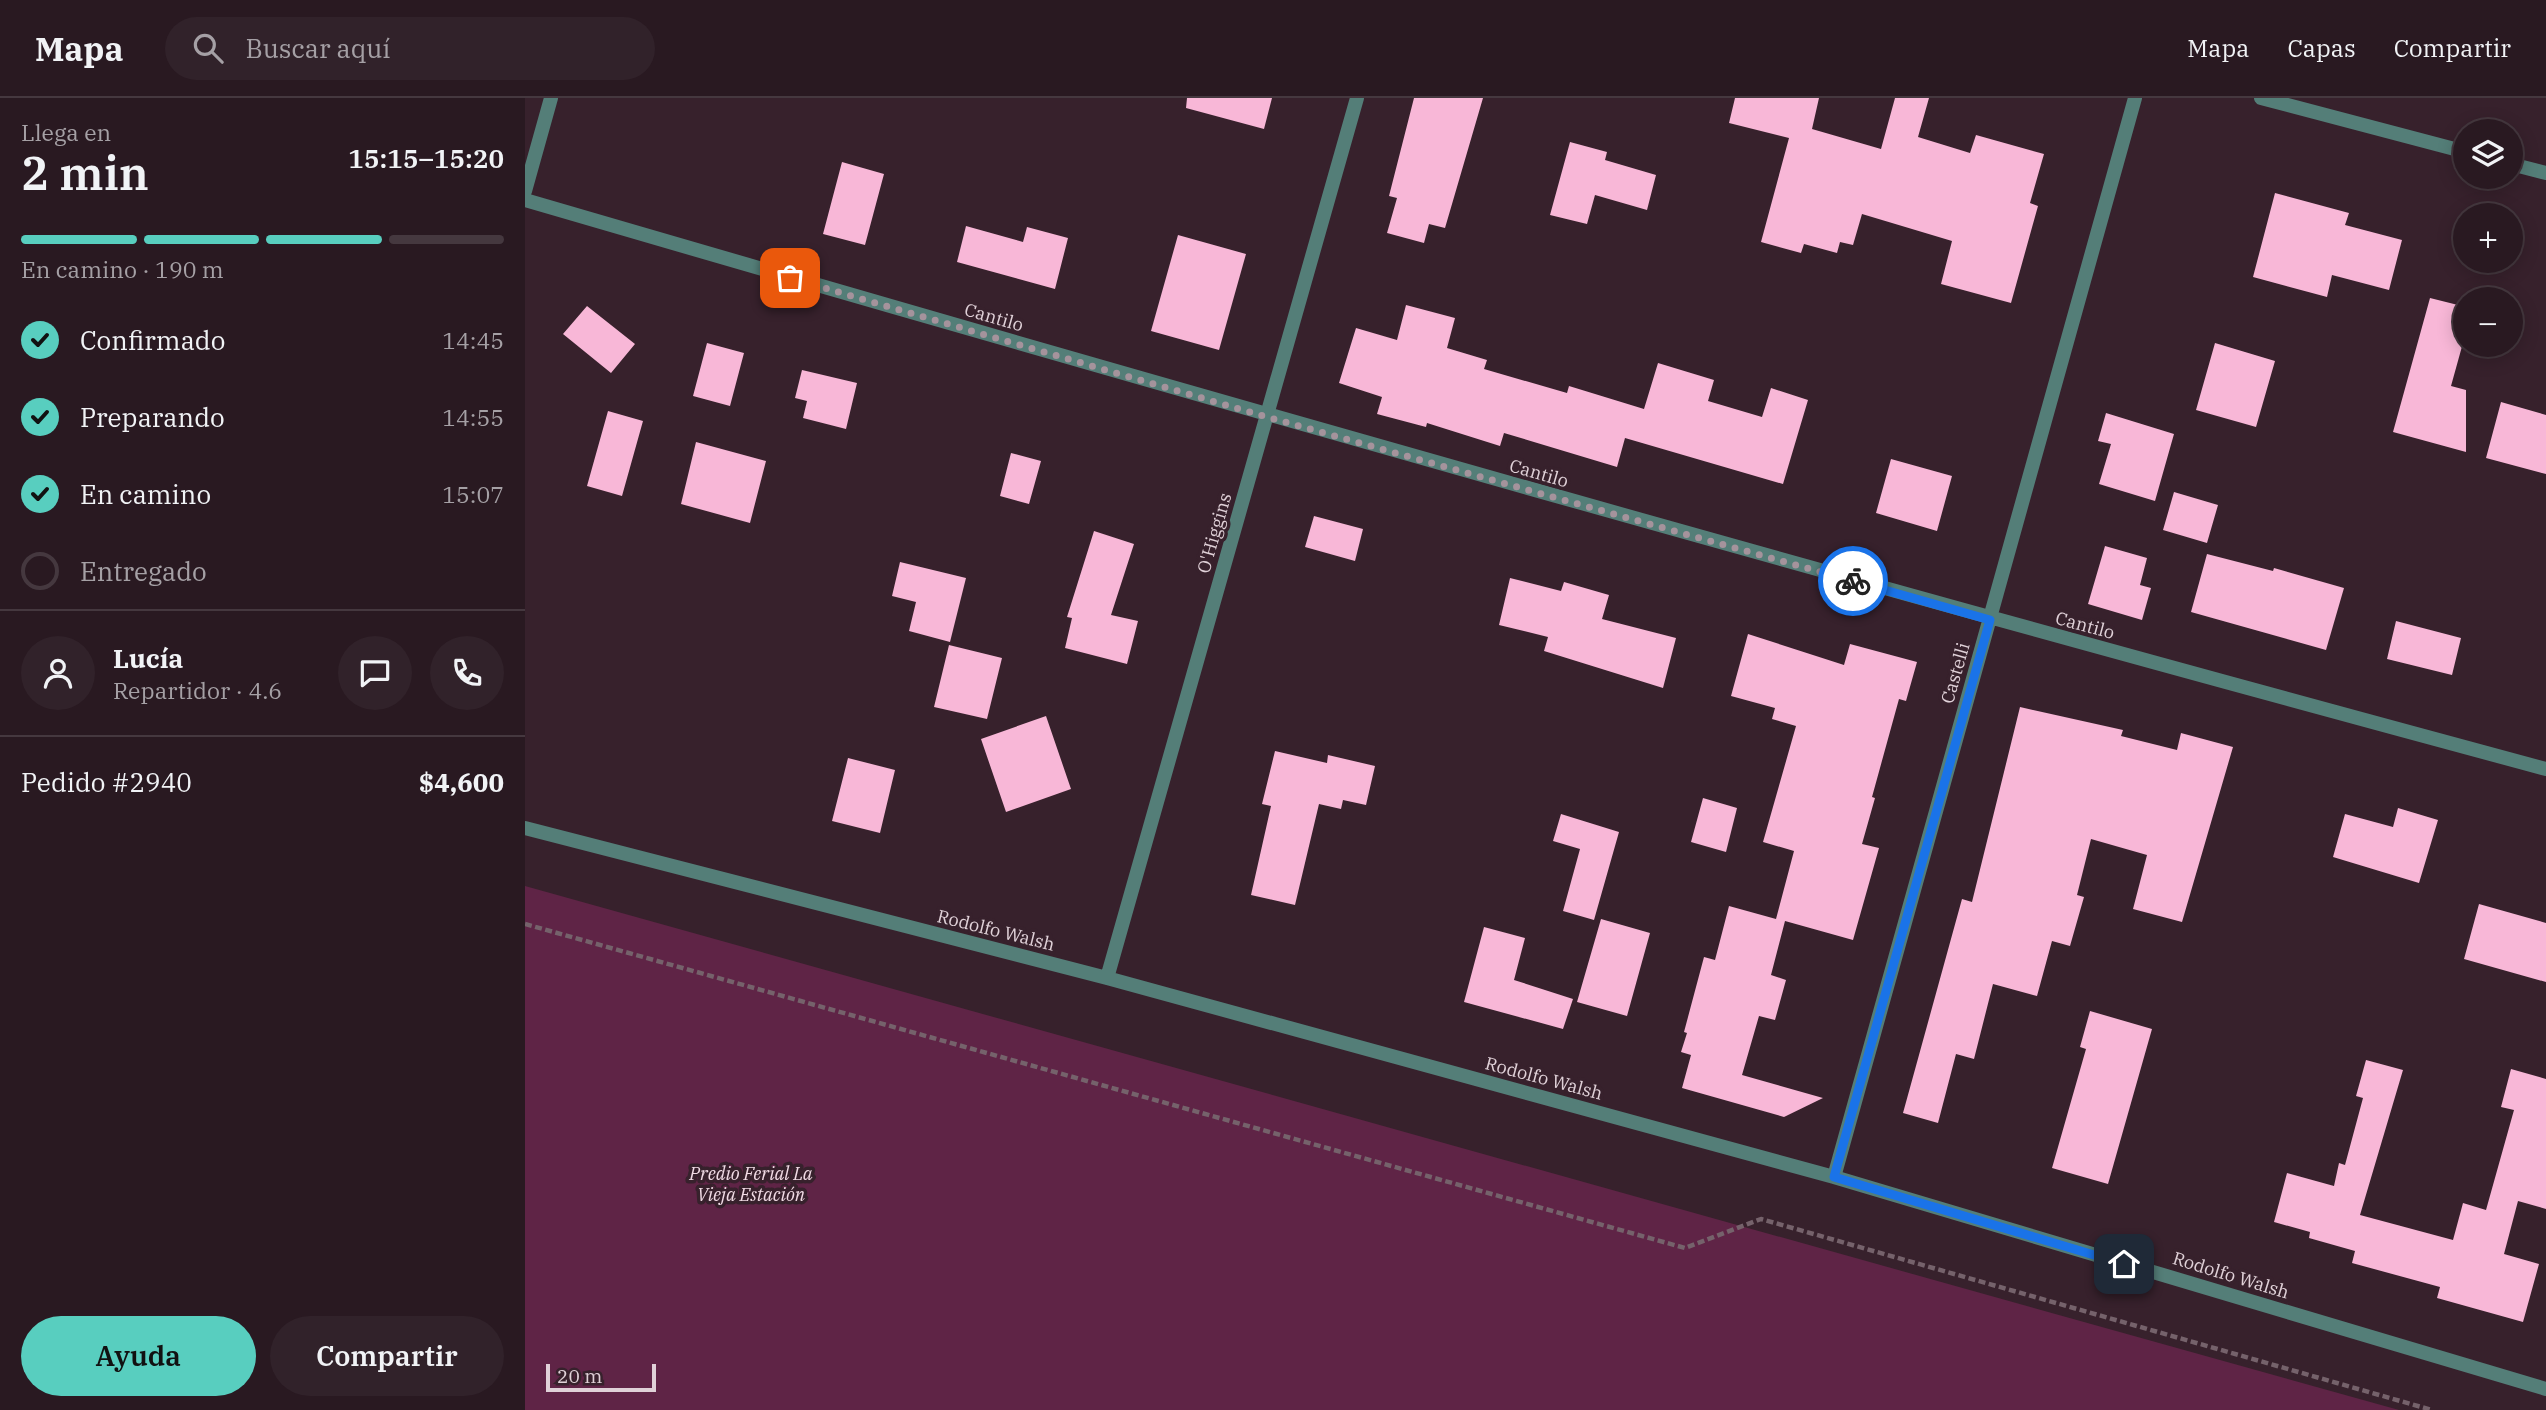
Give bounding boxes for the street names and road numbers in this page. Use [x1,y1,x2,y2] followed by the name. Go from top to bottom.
[962,298,1026,336] street label: Cantilo
[1507,454,1571,492] street label: Cantilo
[1192,490,1236,576] street label: O'Higgins
[2053,606,2117,644] street label: Cantilo
[1935,639,1975,706] street label: Castelli
[935,904,1057,956] street label: Rodolfo Walsh
[1483,1051,1605,1105] street label: Rodolfo Walsh
[2170,1246,2292,1304] street label: Rodolfo Walsh

